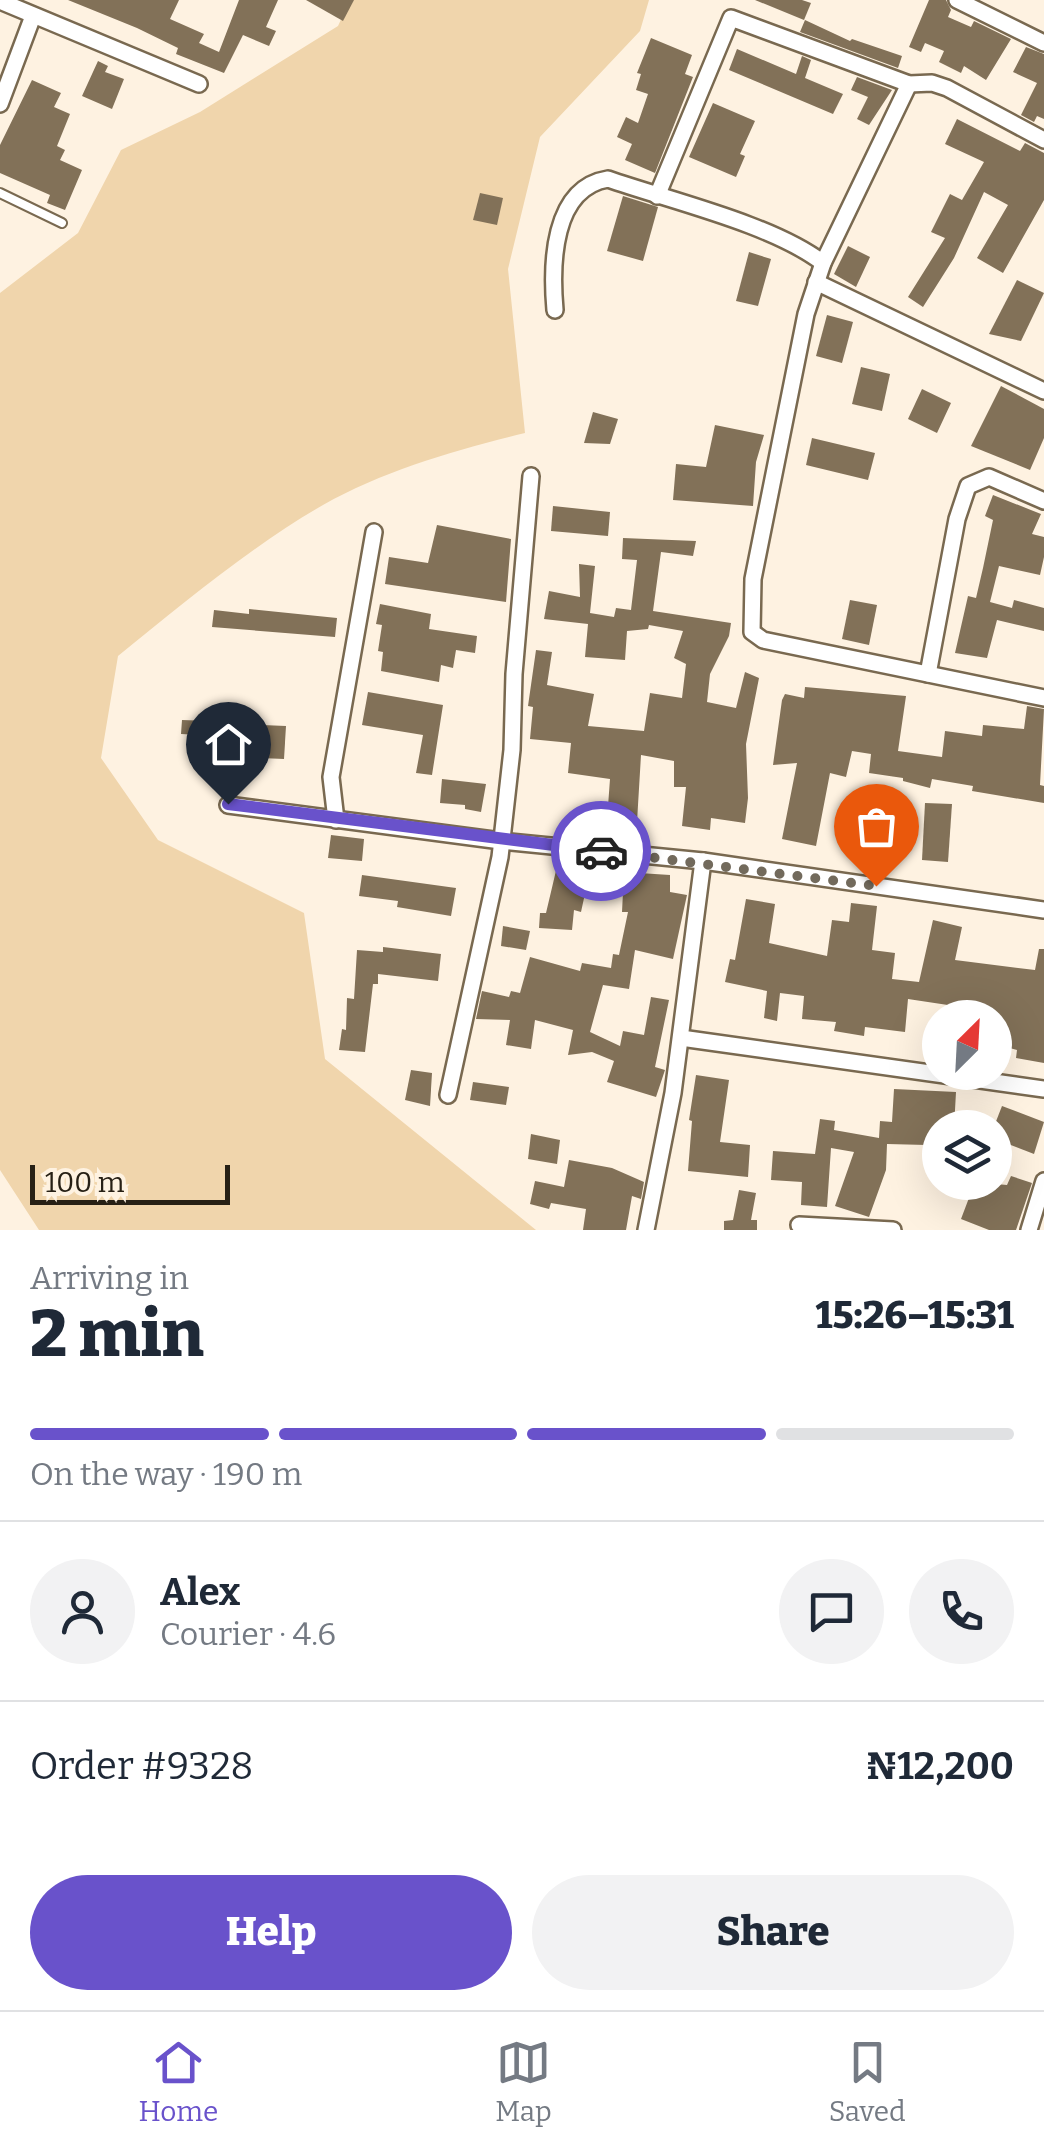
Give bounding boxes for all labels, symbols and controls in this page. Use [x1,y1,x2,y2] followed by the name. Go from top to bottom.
[186,702,271,805] pin
[201,717,256,772] icon: home
[834,784,919,887] pin
[849,799,904,854] icon: bag
[551,801,651,901] courier
[574,824,629,879] icon: car
[922,1000,1012,1090] north arrow
[922,1000,1012,1200] map controls
[922,1110,1012,1200] button: layers
[30,1160,230,1204] scale bar
[45,1166,125,1199] text: 100 m
[30,1259,189,1297] text: Arriving in
[816,1292,1014,1338] text: 15:26–15:31
[30,1295,204,1373] text: 2 min
[30,1455,302,1493] text: On the way · 190 m
[30,1559,135,1664] button: person
[779,1559,884,1664] button: chat
[909,1559,1014,1664] button: phone
[160,1569,240,1615] text: Alex
[160,1615,336,1653] text: Courier · 4.6
[30,1743,253,1789] text: Order #9328
[865,1743,1014,1789] text: ₦12,200
[30,1875,512,1990] button: Help
[532,1875,1014,1990] button: Share
[138,2035,218,2128] tab: Home
[495,2035,552,2128] tab: Map
[829,2035,906,2128] tab: Saved

